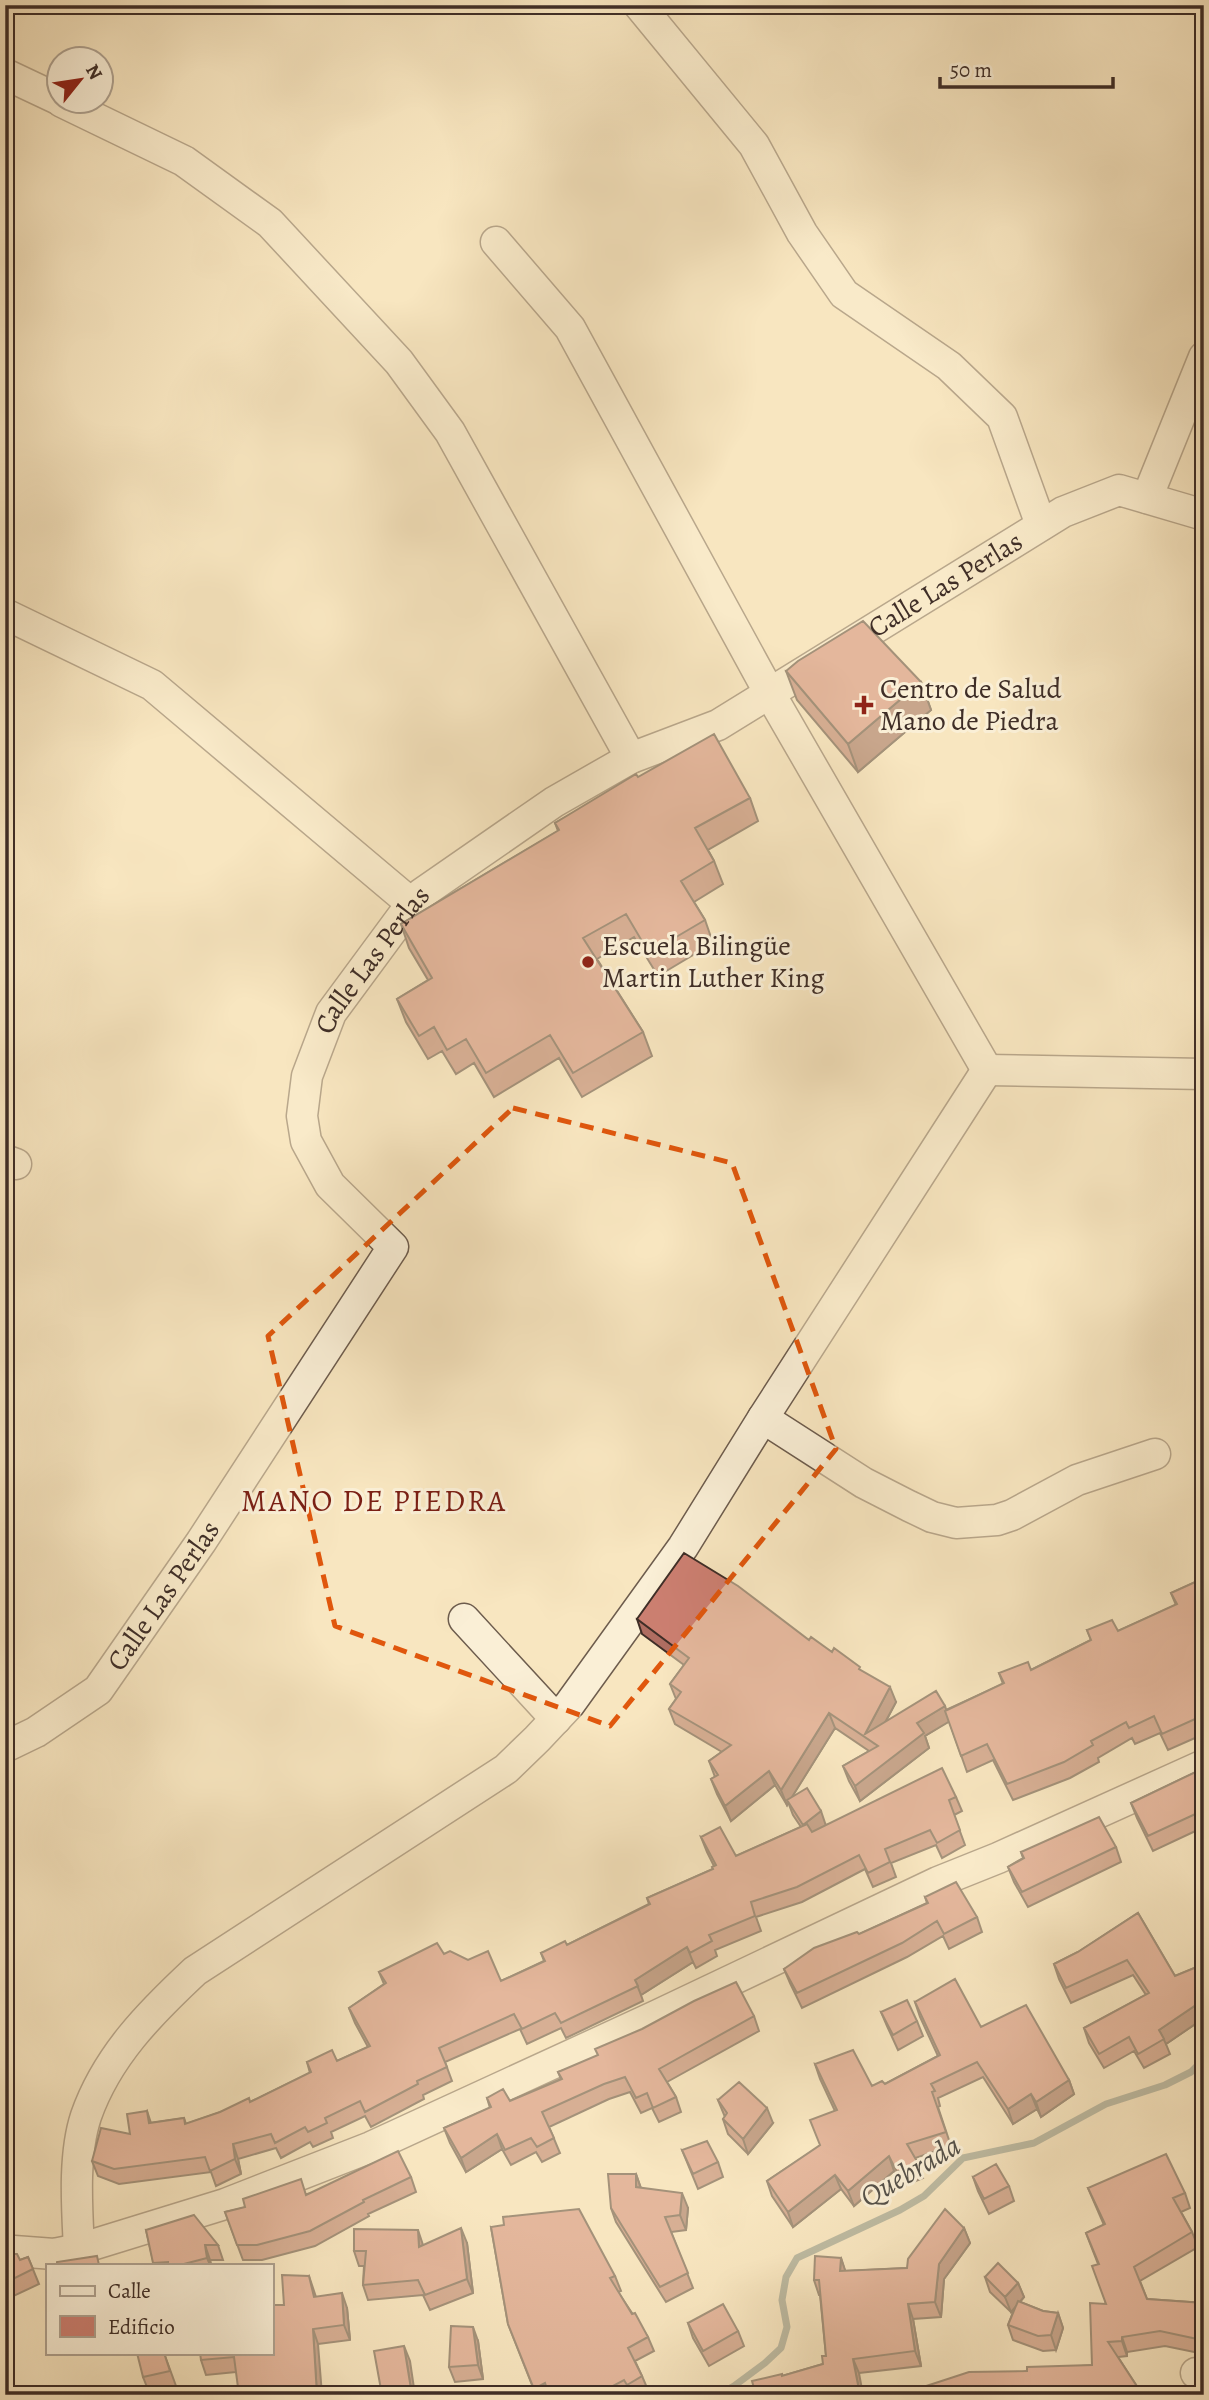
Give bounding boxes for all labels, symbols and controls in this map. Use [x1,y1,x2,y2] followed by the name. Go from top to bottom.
[46,46,116,116] north arrow
[940,46,1113,90] scale bar
[950,56,992,84] text: 50 m
[79,60,109,85] text: N
[861,523,1030,647] street label: Calle Las Perlas
[880,670,1062,740] place label: Centro de Salud Mano de Piedra
[854,695,874,715] marker: Centro de Salud Mano de Piedra
[306,878,439,1039] street label: Calle Las Perlas
[602,927,824,997] place label: Escuela Bilingüe Martin Luther King
[580,954,596,970] marker: Escuela Bilingüe Martin Luther King
[241,1481,507,1521] district label: MANO DE PIEDRA
[98,1513,229,1679] street label: Calle Las Perlas
[852,2125,968,2217] water label: Quebrada
[46,2264,273,2354] legend
[108,2277,151,2305] text: Calle
[108,2313,175,2341] text: Edificio

